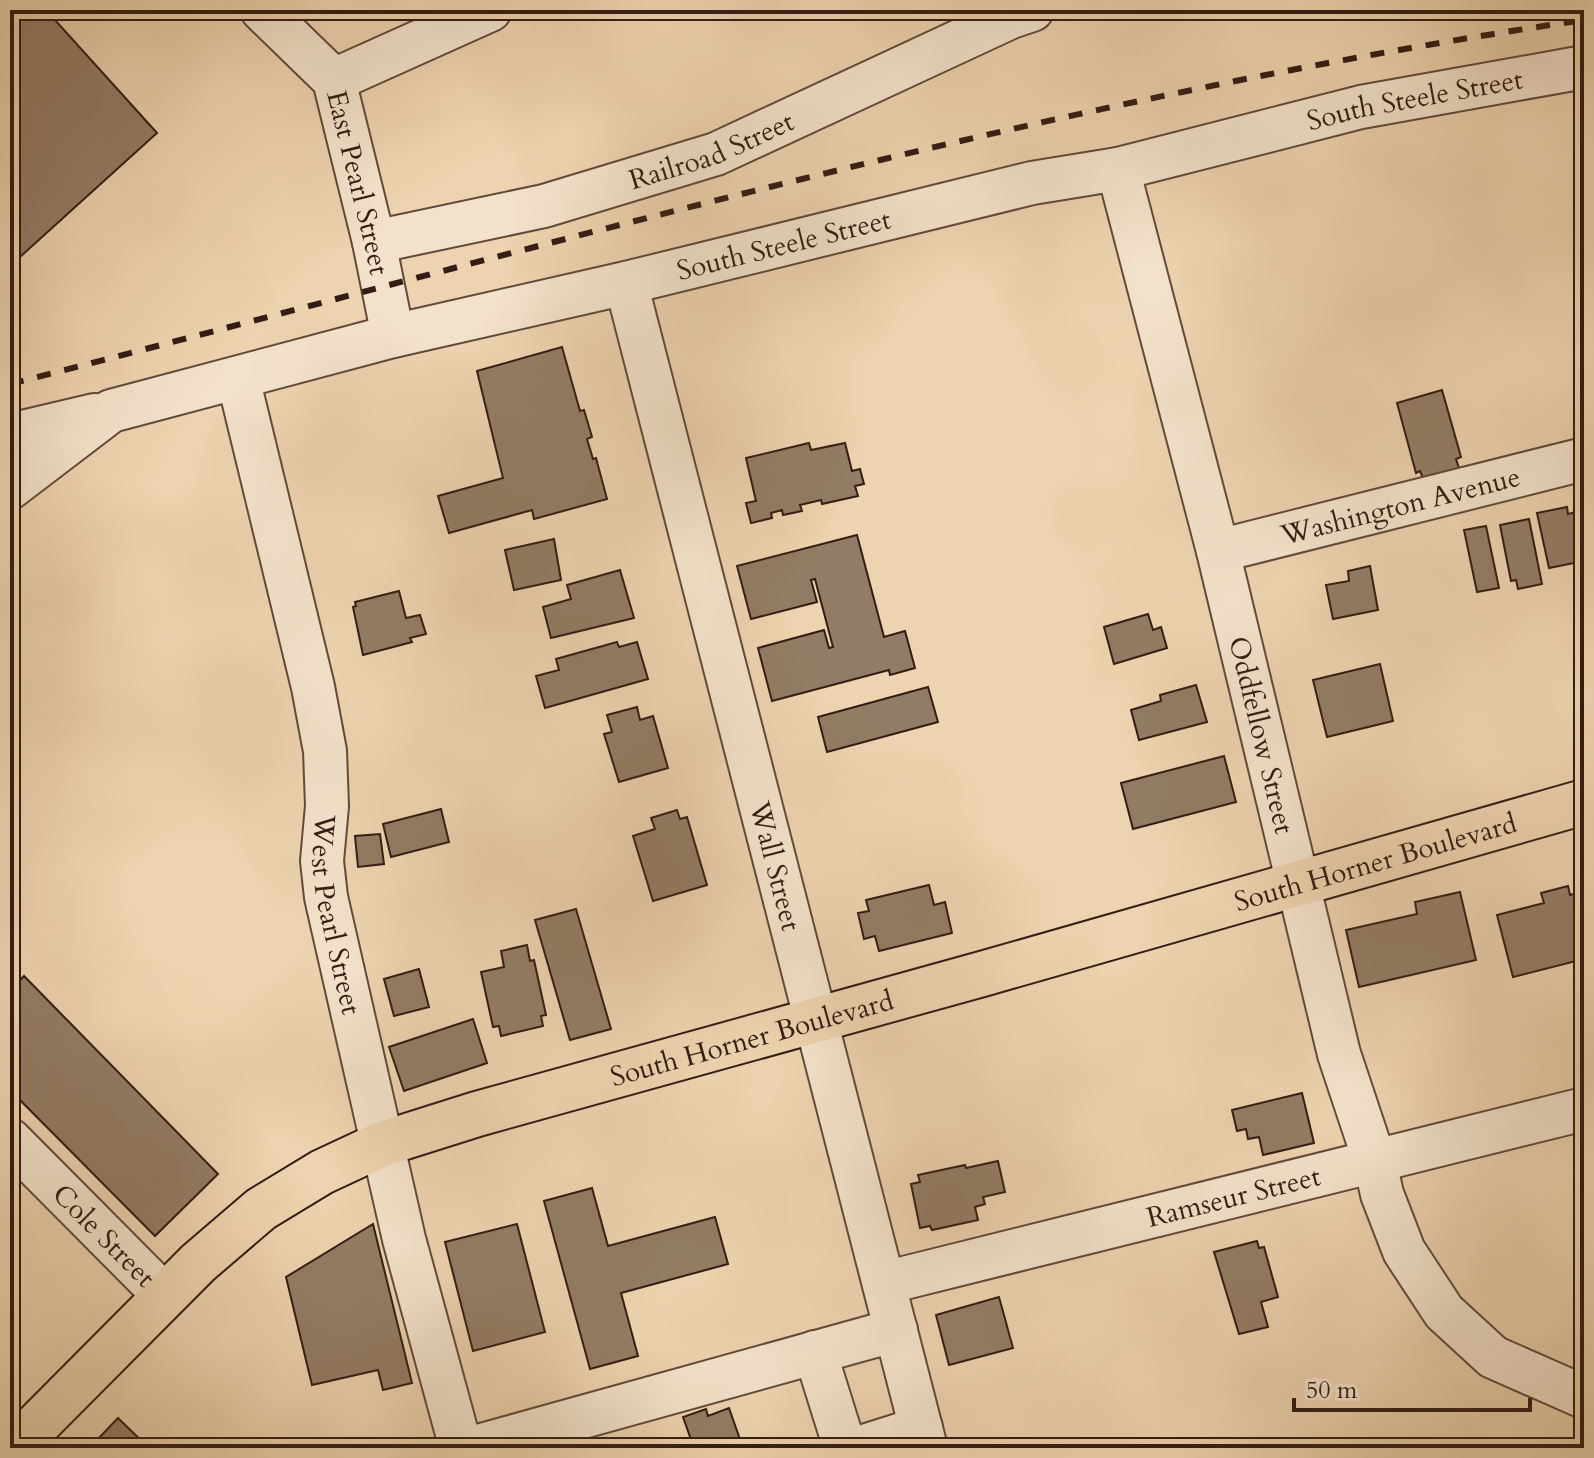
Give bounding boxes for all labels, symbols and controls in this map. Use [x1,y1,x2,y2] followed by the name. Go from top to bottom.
[1303,60,1526,140] street label: South Steele Street
[317,87,398,279] street label: East Pearl Street
[624,102,800,199] street label: Railroad Street
[673,200,895,290] street label: South Steele Street
[1276,458,1524,555] street label: Washington Avenue
[1219,632,1303,838] street label: Oddfellow Street
[740,796,810,935] street label: Wall Street
[1230,804,1521,921] street label: South Horner Boulevard
[302,811,370,1019] street label: West Pearl Street
[606,981,898,1096] street label: South Horner Boulevard
[1143,1157,1325,1237] street label: Ramseur Street
[44,1176,164,1296] street label: Cole Street
[1294,1362,1530,1412] scale bar
[1306,1374,1358,1407] text: 50 m

